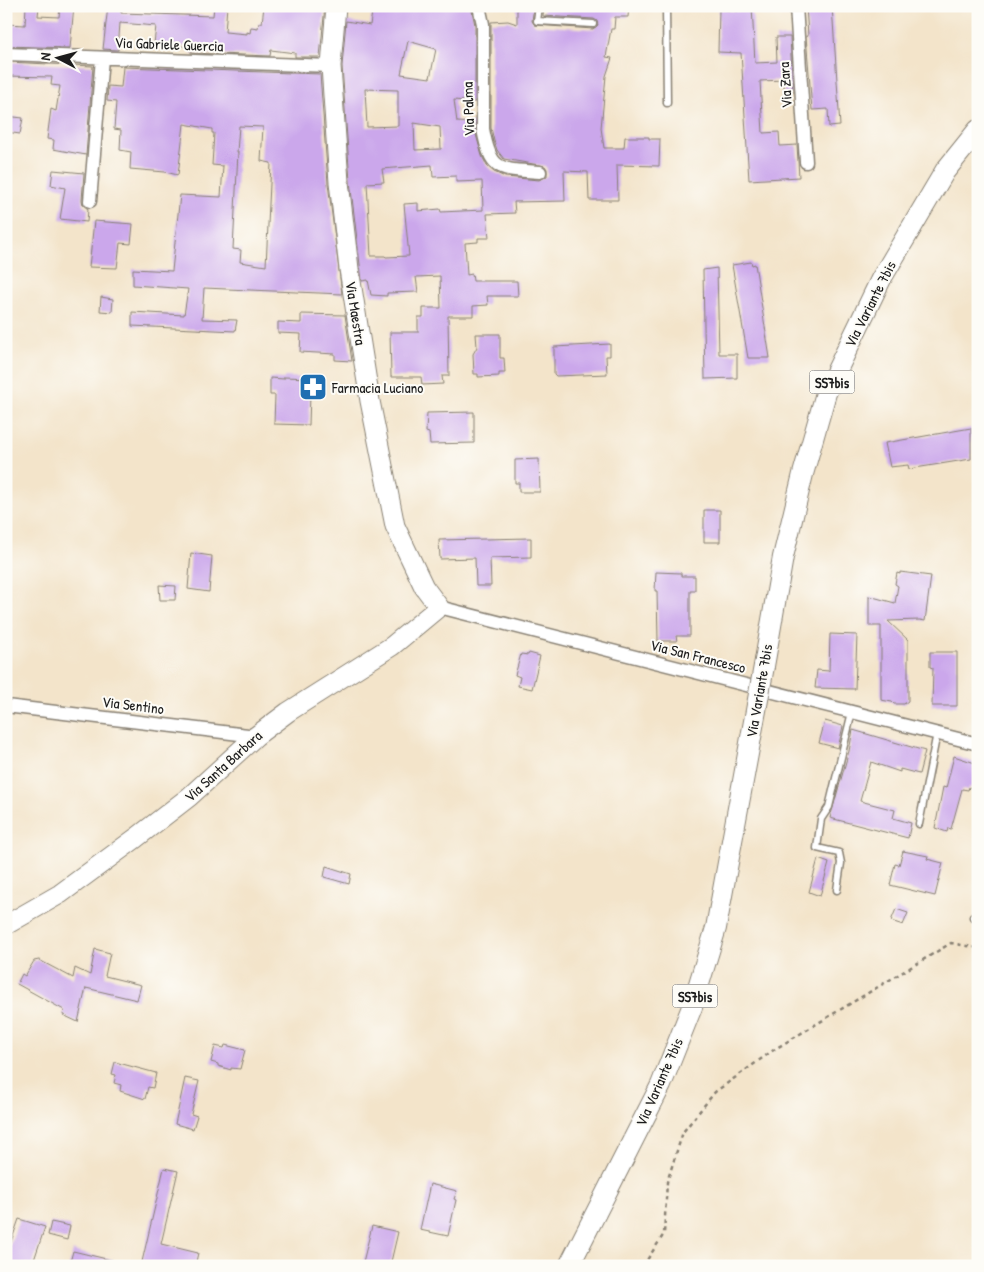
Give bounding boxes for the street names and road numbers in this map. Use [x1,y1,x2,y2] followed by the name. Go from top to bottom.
[114,32,224,56] street label: Via Gabriele Guercia
[773,61,797,109] street label: Via Zara
[457,81,479,136] street label: Via Palma
[839,257,901,351] street label: Via Variante 7bis
[341,280,371,347] street label: Via Maestra
[810,371,854,394] road number: SS7bis
[648,634,748,678] street label: Via San Francesco
[740,642,778,739] street label: Via Variante 7bis
[101,691,165,719] street label: Via Sentino
[180,725,267,807] street label: Via Santa Barbara
[672,984,718,1008] road number: SS7bis
[630,1034,688,1129] street label: Via Variante 7bis

